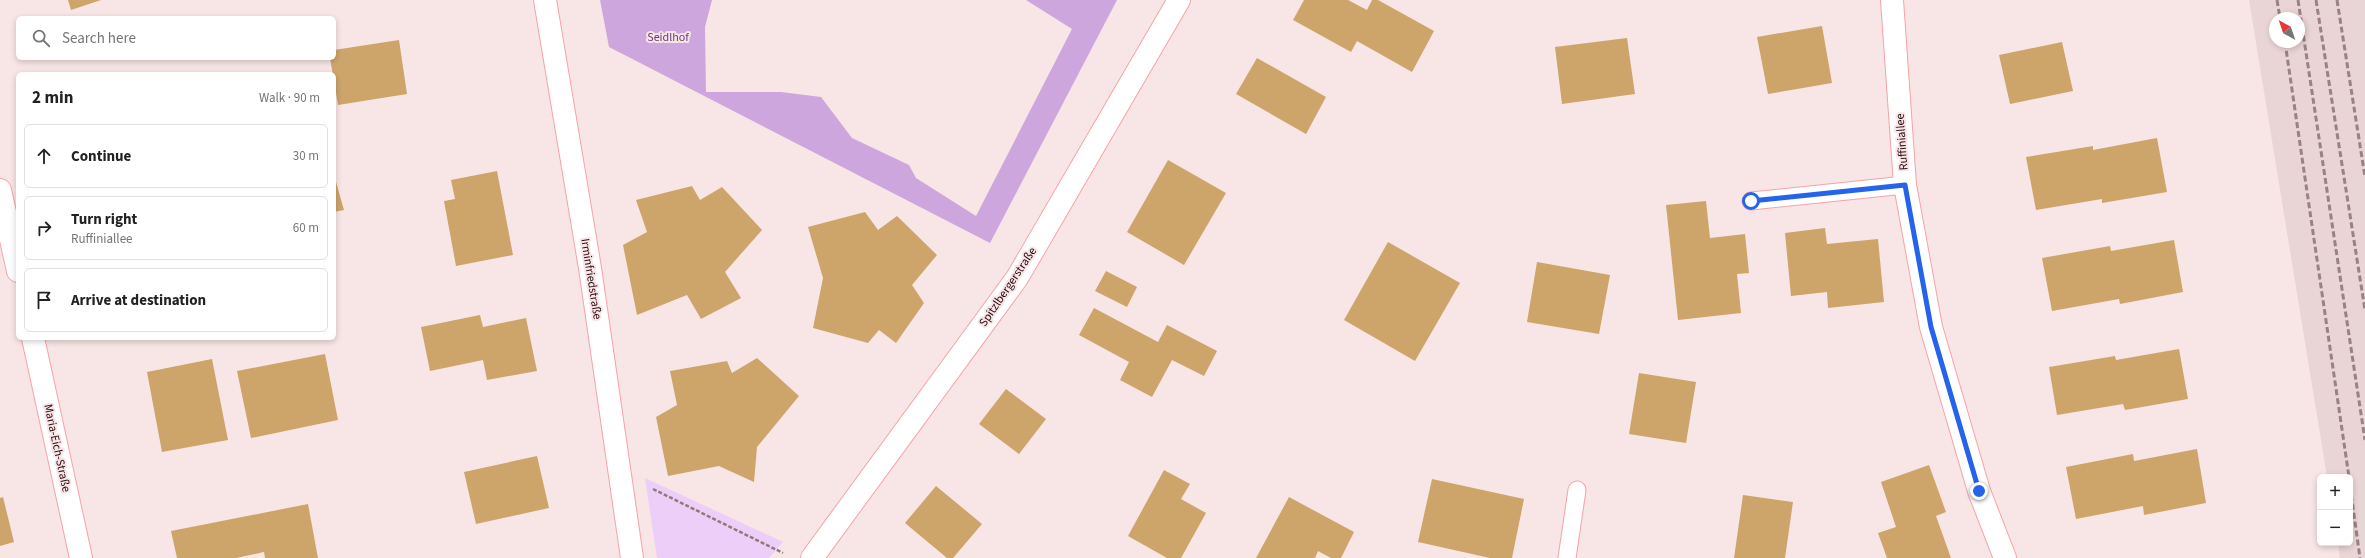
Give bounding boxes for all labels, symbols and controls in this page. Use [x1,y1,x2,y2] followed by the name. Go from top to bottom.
[2269,12,2305,48] north arrow
[16,16,336,60] search box
[30,27,52,49] icon: search
[62,28,136,49] text: Search here
[647,29,689,46] park label: Seidlhof
[32,86,73,110] text: 2 min
[259,89,320,107] text: Walk · 90 m
[1892,113,1912,171] street label: Ruffiniallee
[33,145,55,167] icon: ahead
[71,146,131,167] text: Continue
[293,147,319,165] text: 30 m
[1742,192,1760,210] route start
[71,209,137,230] text: Turn right
[33,217,55,239] icon: right
[293,219,319,237] text: 60 m
[71,230,133,248] text: Ruffiniallee
[576,237,606,321] street label: Irminfriedstraße
[975,244,1041,330] street label: Spitzlbergerstraße
[33,289,55,311] icon: arrive
[71,290,206,311] text: Arrive at destination
[39,402,75,494] street label: Maria-Eich-Straße
[2317,474,2353,546] map controls
[2317,474,2353,510] button: +
[1970,482,1988,500] route end
[2317,510,2353,546] button: −

